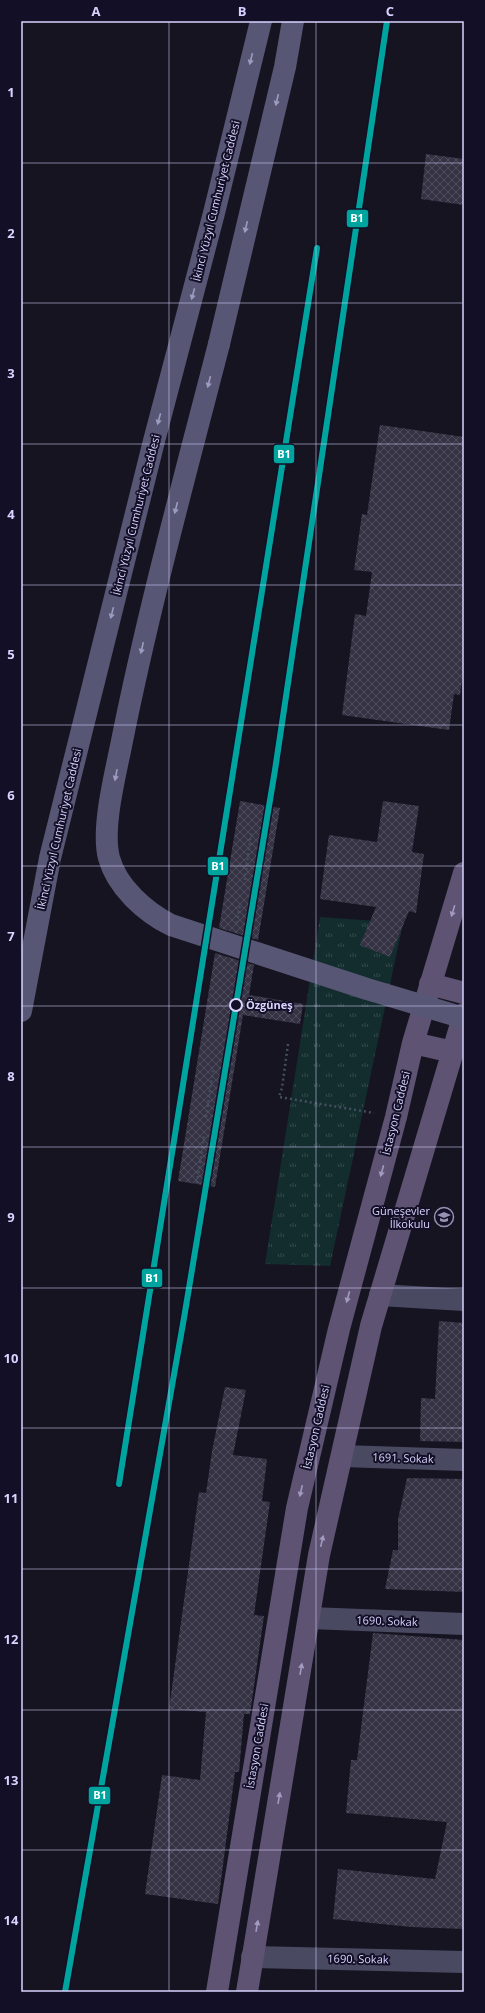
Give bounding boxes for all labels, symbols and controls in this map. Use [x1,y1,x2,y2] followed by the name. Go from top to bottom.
[92,2,101,20] text: A
[238,2,247,20] text: B
[386,2,394,20] text: C
[248,53,254,65] one-way arrow
[7,83,15,101] text: 1
[273,94,279,106] one-way arrow
[188,119,243,283] street label: İkinci Yüzyıl Cumhuriyet Caddesi
[346,209,369,228] line badge: B1
[350,210,364,225] text: B1
[243,221,249,233] one-way arrow
[7,224,15,242] text: 2
[189,287,195,300] one-way arrow
[7,364,15,382] text: 3
[206,376,212,388] one-way arrow
[156,413,162,426] one-way arrow
[108,433,163,597] street label: İkinci Yüzyıl Cumhuriyet Caddesi
[273,444,295,464] line badge: B1
[277,446,291,461] text: B1
[173,502,179,514] one-way arrow
[7,505,15,523] text: 4
[108,607,114,620] one-way arrow
[139,641,145,654] one-way arrow
[7,645,15,663] text: 5
[33,747,84,911] street label: İkinci Yüzyıl Cumhuriyet Caddesi
[112,769,118,781] one-way arrow
[7,786,15,804] text: 6
[207,856,229,876] line badge: B1
[211,858,225,873] text: B1
[450,905,456,917] one-way arrow
[7,927,15,945] text: 7
[246,997,293,1012] place label: Özgüneş
[229,998,243,1012] marker: Özgüneş
[7,1067,15,1085] text: 8
[378,1069,413,1156] street label: İstasyon Caddesi
[378,1165,384,1177] one-way arrow
[372,1203,431,1231] place label: Güneşevler İlkokulu
[433,1206,455,1228] school or university icon: Güneşevler İlkokulu
[7,1208,15,1226] text: 9
[141,1268,163,1288] line badge: B1
[145,1270,159,1285] text: B1
[345,1291,351,1303] one-way arrow
[4,1349,18,1367] text: 10
[299,1383,332,1470] street label: İstasyon Caddesi
[372,1449,434,1466] street label: 1691. Sokak
[298,1485,304,1497] one-way arrow
[4,1489,18,1507] text: 11
[320,1535,326,1547] one-way arrow
[356,1612,418,1629] street label: 1690. Sokak
[4,1630,19,1648] text: 12
[298,1663,304,1676] one-way arrow
[242,1702,271,1790] street label: İstasyon Caddesi
[4,1771,18,1789] text: 13
[88,1786,111,1805] line badge: B1
[93,1787,107,1802] text: B1
[276,1791,282,1804] one-way arrow
[4,1911,19,1929] text: 14
[255,1920,261,1932] one-way arrow
[327,1950,389,1967] street label: 1690. Sokak

